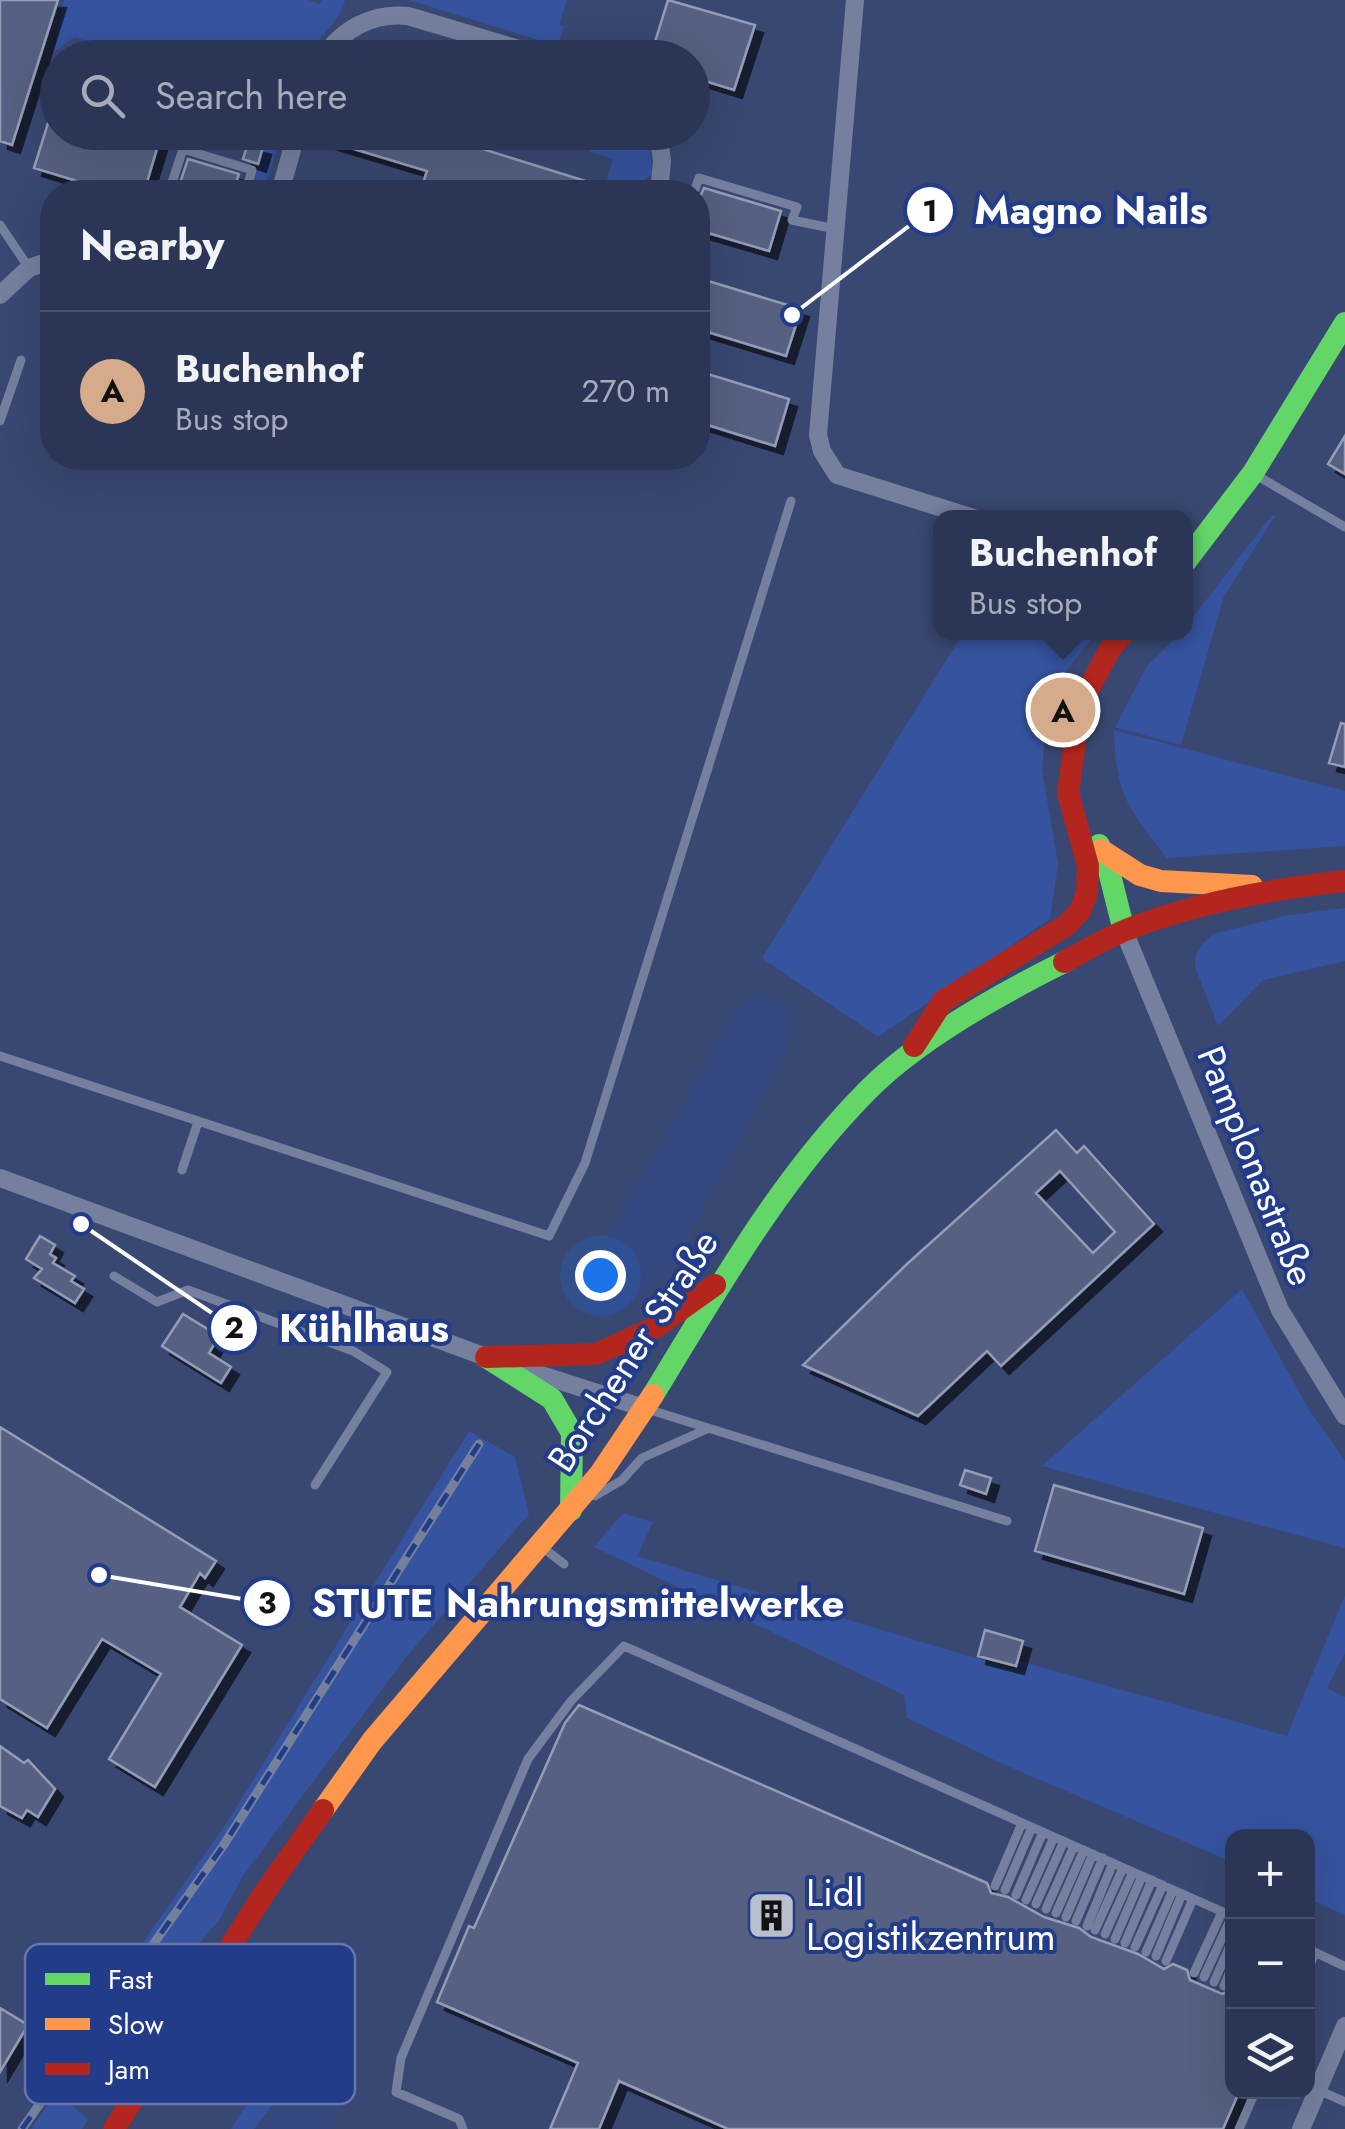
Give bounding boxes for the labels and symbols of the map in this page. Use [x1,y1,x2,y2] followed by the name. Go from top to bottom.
[905,175,1228,245] callout: Magno Nails
[974,181,1208,239] text: Magno Nails
[922,189,938,232] text: 1
[1030,672,1096,748] pin: A
[1183,1038,1329,1294] street label: Pamplonastraße
[534,1219,731,1482] street label: Borchener Straße
[575,1250,626,1301] your location
[209,1293,469,1363] callout: Kühlhaus
[279,1299,449,1357] text: Kühlhaus
[224,1306,244,1349] text: 2
[242,1568,864,1638] callout: STUTE Nahrungsmittelwerke
[312,1574,844,1632] text: STUTE Nahrungsmittelwerke
[258,1581,276,1624] text: 3
[806,1865,1056,1964] place label: Lidl Logistikzentrum
[745,1889,797,1941] building icon: Lidl Logistikzentrum
[25,1944,355,2104] legend
[108,1959,153,2000] text: Fast
[108,2004,164,2045] text: Slow
[104,2049,150,2090] text: Jam

